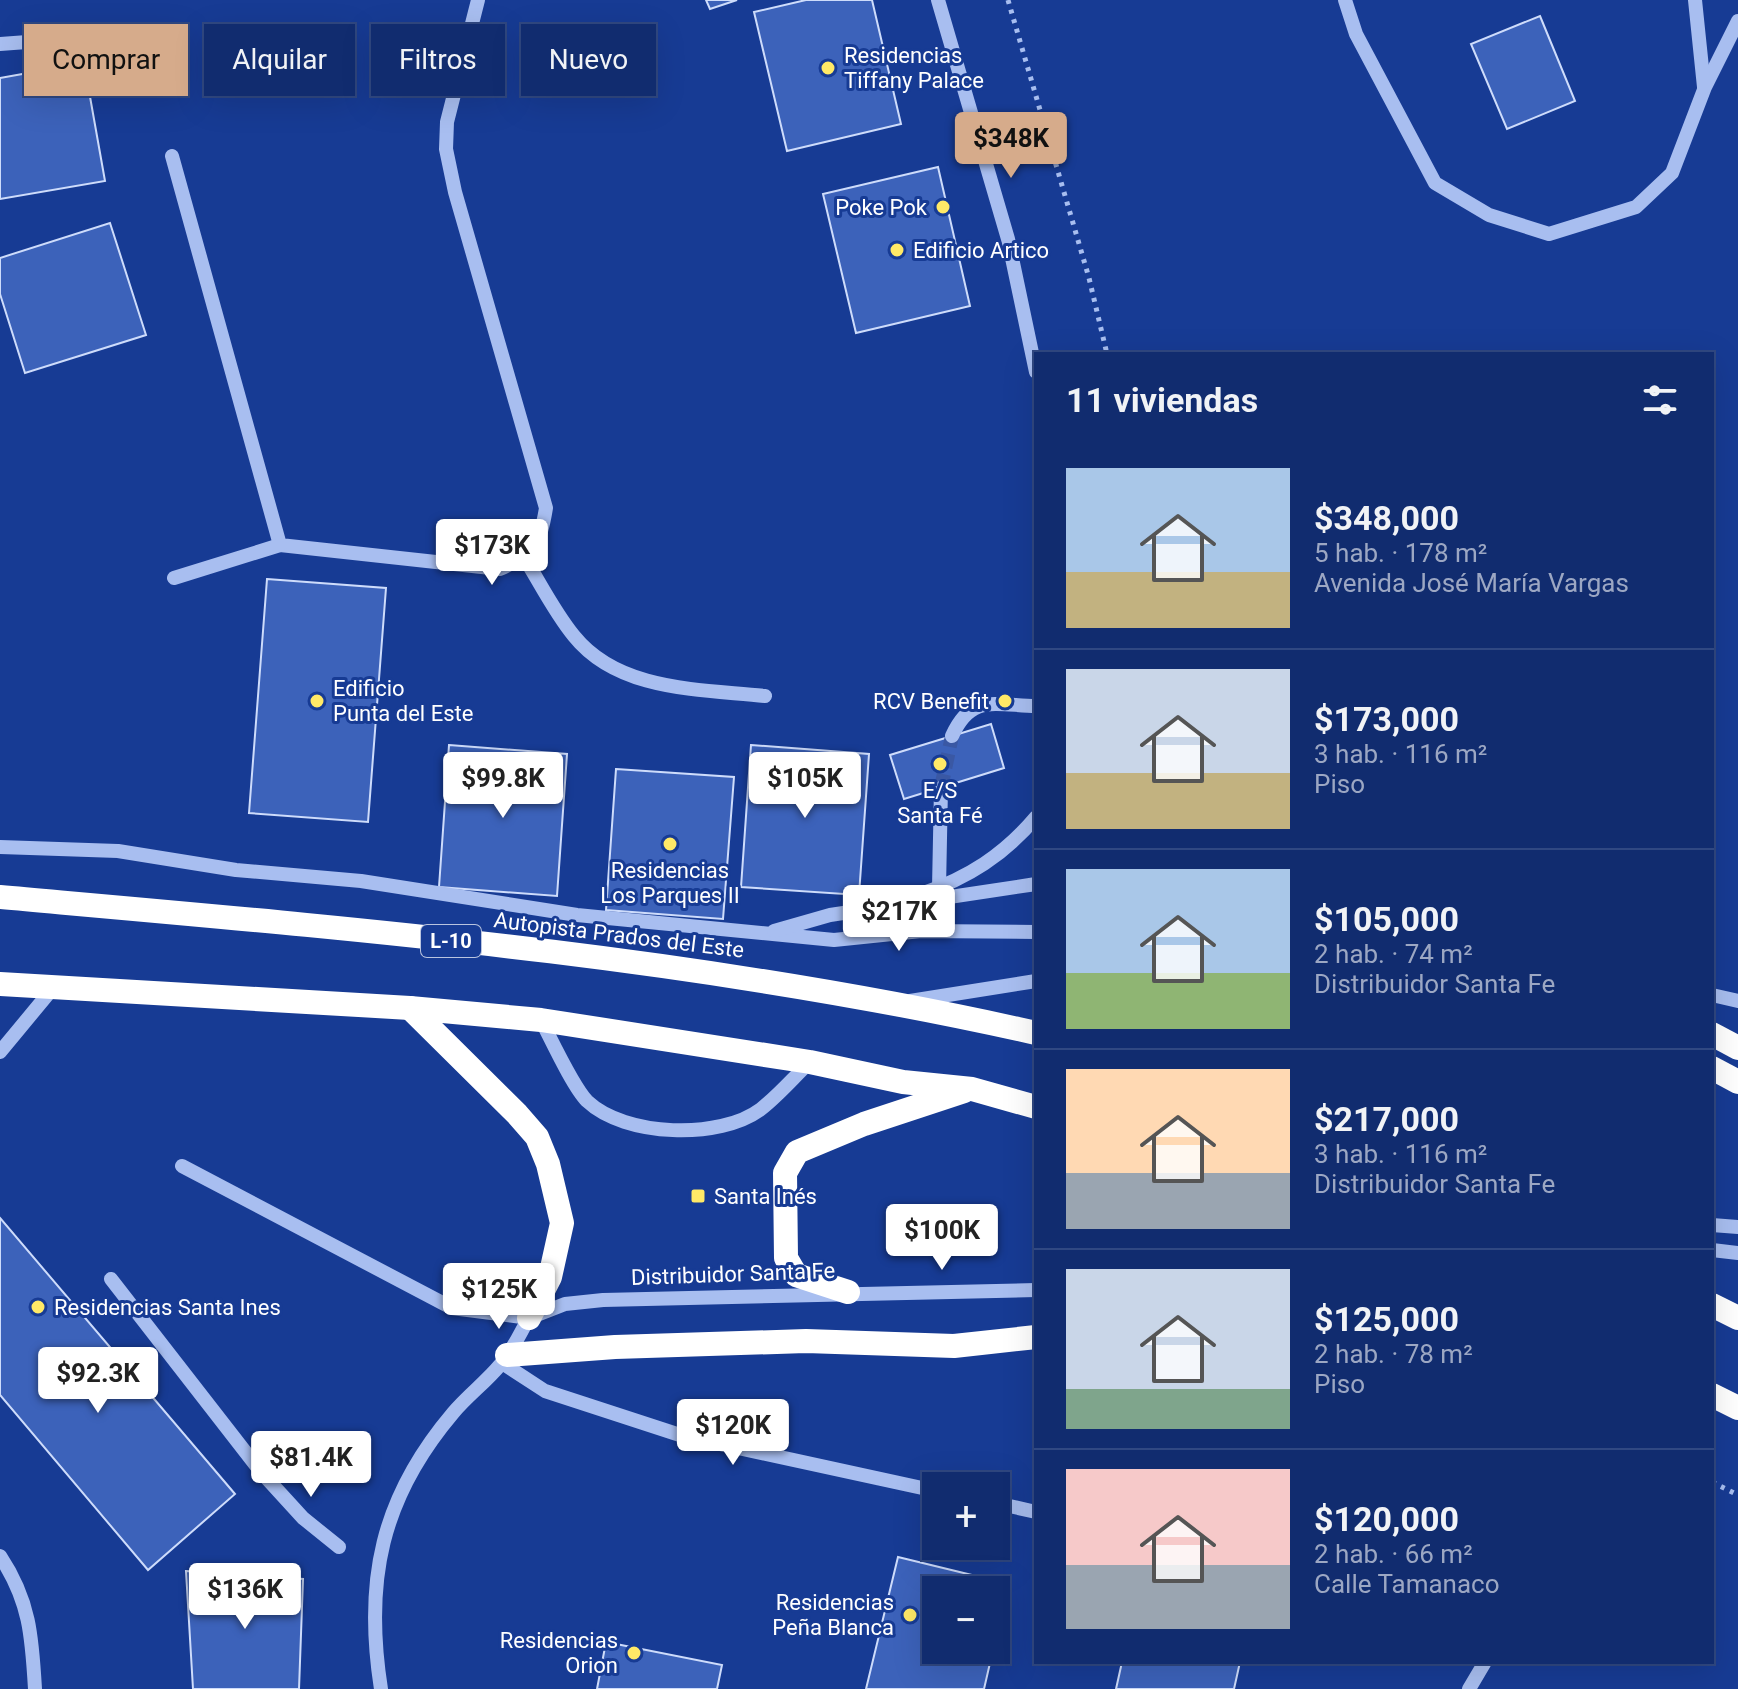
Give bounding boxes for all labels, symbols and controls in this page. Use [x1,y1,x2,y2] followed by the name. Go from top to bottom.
[24,24,188,96] chip: Comprar
[204,24,355,96] chip: Alquilar
[371,24,505,96] chip: Filtros
[521,24,656,96] chip: Nuevo
[844,43,984,93] place label: Residencias Tiffany Palace
[819,59,837,77] marker: Residencias Tiffany Palace
[955,112,1067,180] pin: $348K
[973,123,1049,153] text: $348K
[835,195,928,220] place label: Poke Pok
[934,198,952,216] marker: Poke Pok
[913,238,1049,263] place label: Edificio Artico
[888,241,906,259] marker: Edificio Artico
[1638,378,1682,422] icon: filters
[1066,380,1258,420] text: 11 viviendas
[1314,498,1459,538] text: $348,000
[1130,500,1226,596] icon: home
[436,519,548,587] pin: $173K
[454,530,530,560] text: $173K
[1314,538,1487,568] text: 5 hab. · 178 m²
[1314,568,1629,598] text: Avenida José María Vargas
[333,676,473,726] place label: Edificio Punta del Este
[873,689,989,714] place label: RCV Benefit
[308,692,326,710] marker: Edificio Punta del Este
[996,692,1014,710] marker: RCV Benefit
[1314,699,1459,739] text: $173,000
[1130,701,1226,797] icon: home
[1314,739,1487,769] text: 3 hab. · 116 m²
[438,752,568,820] pin: $99.8K
[749,752,861,820] pin: $105K
[931,755,949,773] marker: E/S Santa Fé
[461,763,545,793] text: $99.8K
[767,763,843,793] text: $105K
[1314,769,1365,799] text: Piso
[897,778,983,828] place label: E/S Santa Fé
[661,835,679,853] marker: Residencias Los Parques II
[600,858,740,908] place label: Residencias Los Parques II
[843,885,955,953] pin: $217K
[861,896,937,926] text: $217K
[1314,899,1459,939] text: $105,000
[1130,901,1226,997] icon: home
[493,907,745,963] street label: Autopista Prados del Este
[421,925,481,957] road number: L-10
[1314,939,1473,969] text: 2 hab. · 74 m²
[1314,969,1555,999] text: Distribuidor Santa Fe
[1314,1099,1459,1139] text: $217,000
[1130,1101,1226,1197] icon: home
[1314,1139,1487,1169] text: 3 hab. · 116 m²
[1314,1169,1555,1199] text: Distribuidor Santa Fe
[714,1184,817,1209] place label: Santa Inés
[689,1187,707,1205] marker: Santa Inés
[886,1204,998,1272] pin: $100K
[904,1215,980,1245] text: $100K
[631,1258,835,1290] street label: Distribuidor Santa Fe
[443,1263,555,1331] pin: $125K
[461,1274,537,1304] text: $125K
[54,1295,281,1320] place label: Residencias Santa Ines
[29,1298,47,1316] marker: Residencias Santa Ines
[1314,1299,1459,1339] text: $125,000
[1130,1301,1226,1397] icon: home
[1314,1339,1473,1369] text: 2 hab. · 78 m²
[33,1347,163,1415] pin: $92.3K
[56,1358,140,1388] text: $92.3K
[1314,1369,1365,1399] text: Piso
[677,1399,789,1467] pin: $120K
[695,1410,771,1440] text: $120K
[246,1431,376,1499] pin: $81.4K
[269,1442,353,1472] text: $81.4K
[922,1472,1010,1664] map controls
[922,1472,1010,1560] button: +
[1314,1499,1459,1539] text: $120,000
[1130,1501,1226,1597] icon: home
[1314,1539,1473,1569] text: 2 hab. · 66 m²
[189,1563,301,1631] pin: $136K
[1314,1569,1500,1599] text: Calle Tamanaco
[207,1574,283,1604] text: $136K
[922,1576,1010,1664] button: −
[772,1590,894,1640] place label: Residencias Peña Blanca
[901,1606,919,1624] marker: Residencias Peña Blanca
[500,1628,618,1678] place label: Residencias Orion
[625,1644,643,1662] marker: Residencias Orion

